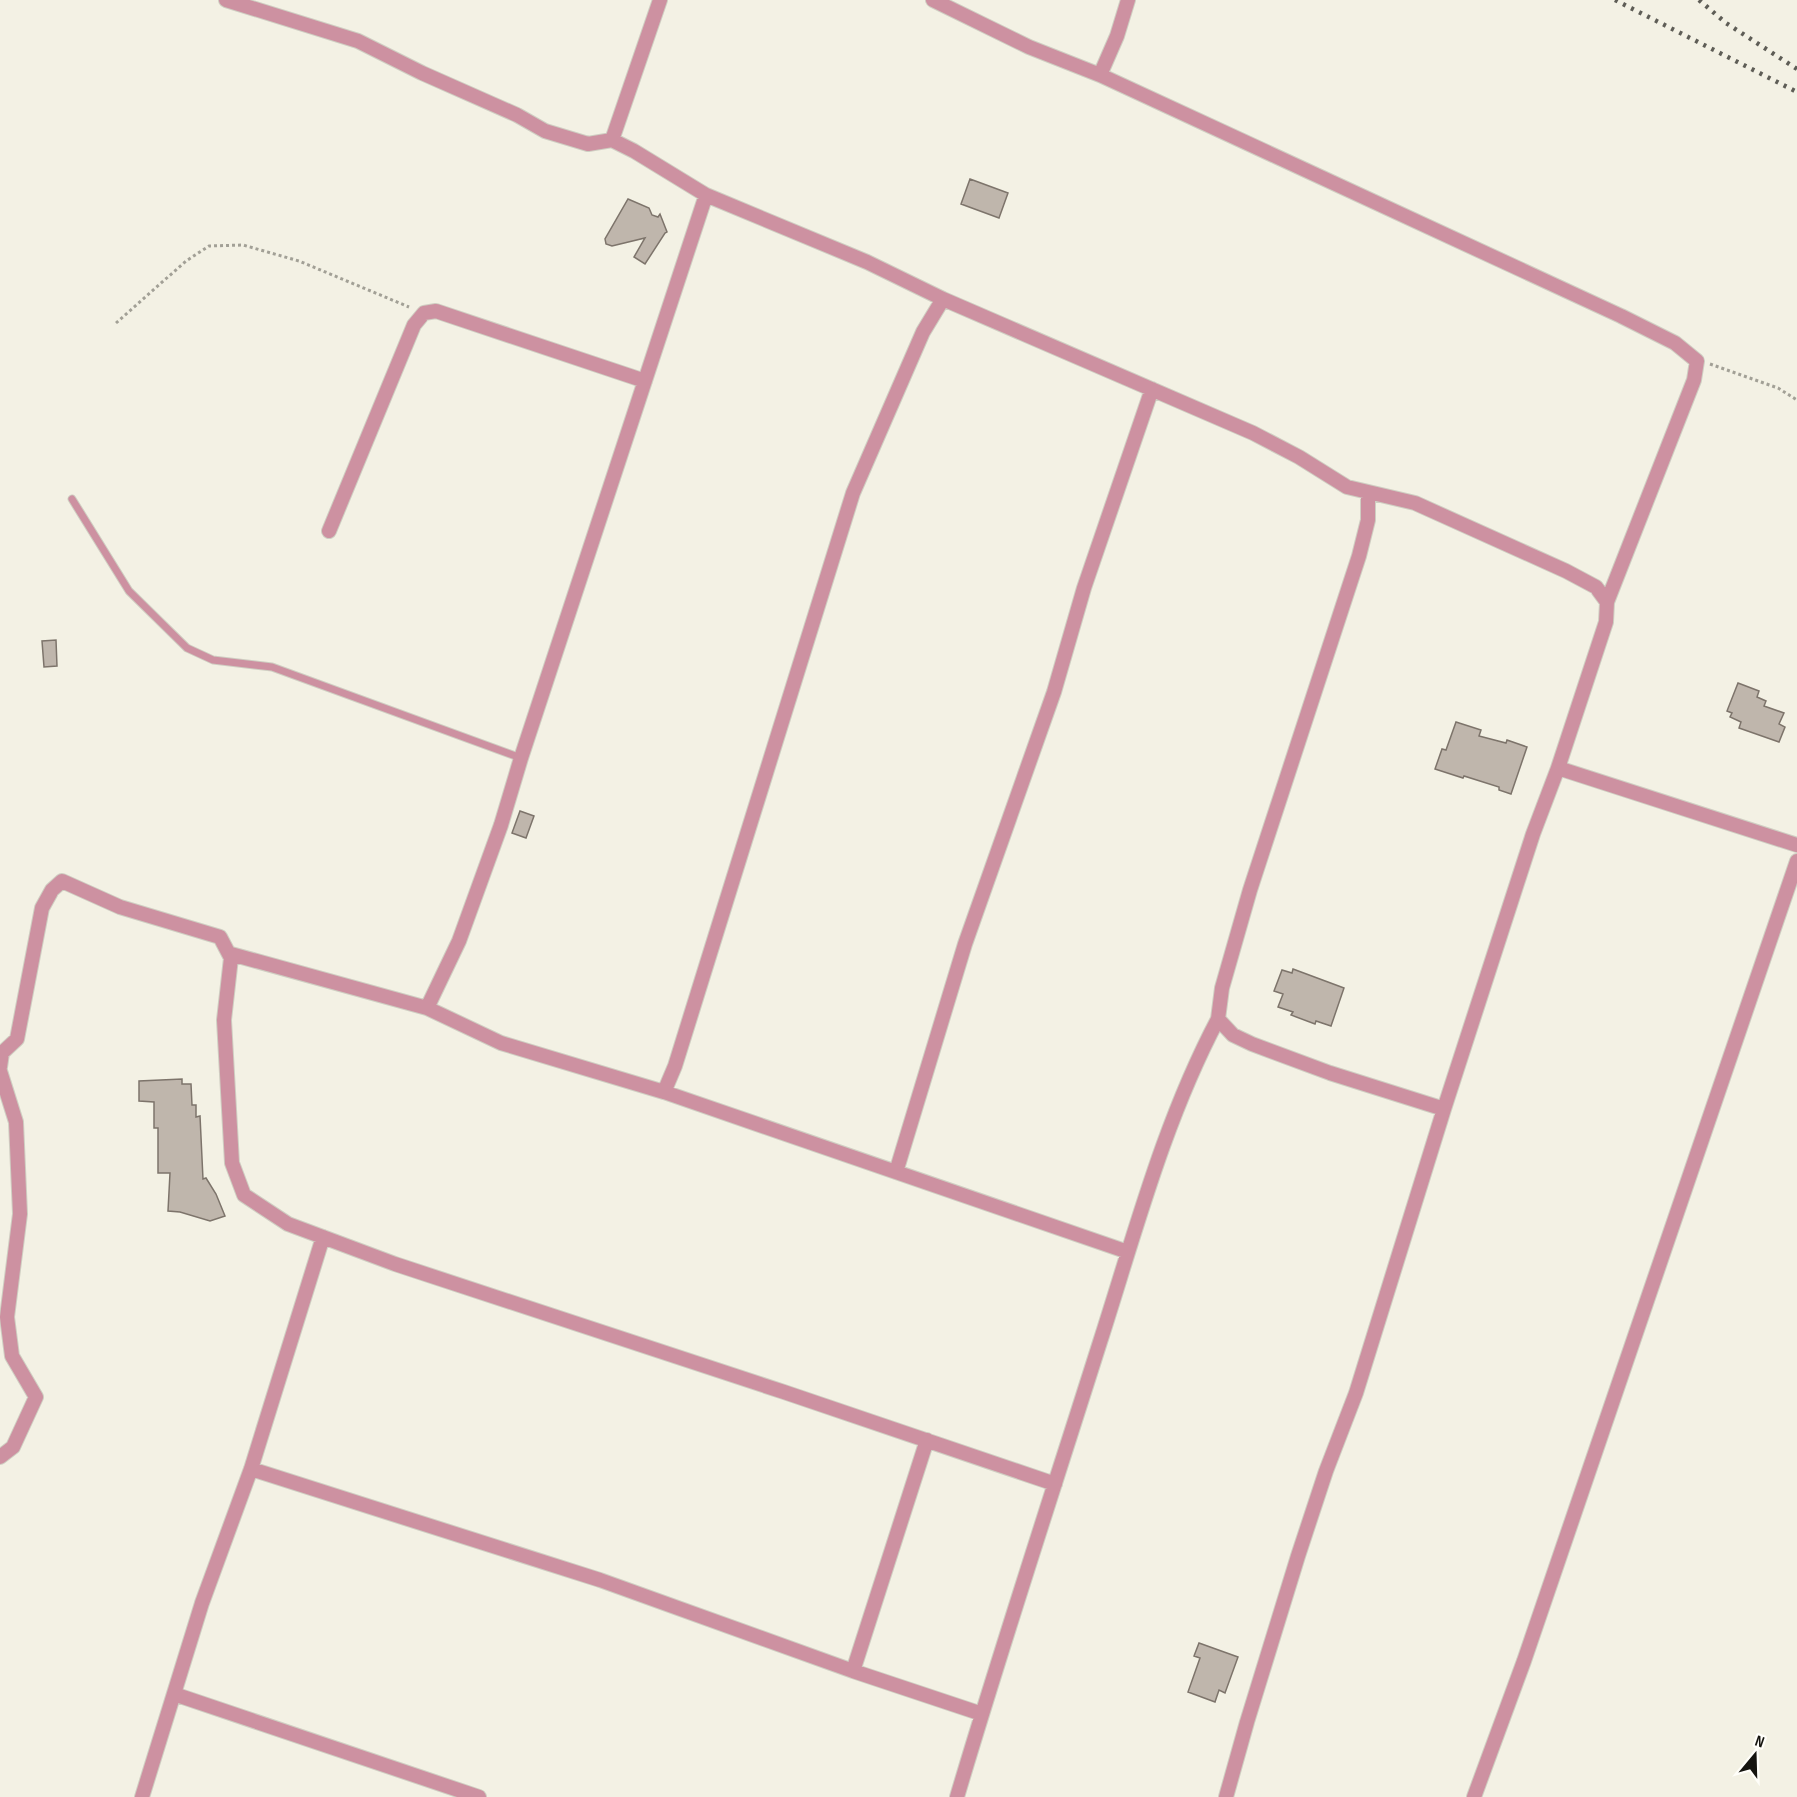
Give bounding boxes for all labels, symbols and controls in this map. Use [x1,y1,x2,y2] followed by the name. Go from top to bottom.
[1725,1725,1785,1785] north arrow
[1752,1732,1767,1753] text: N

